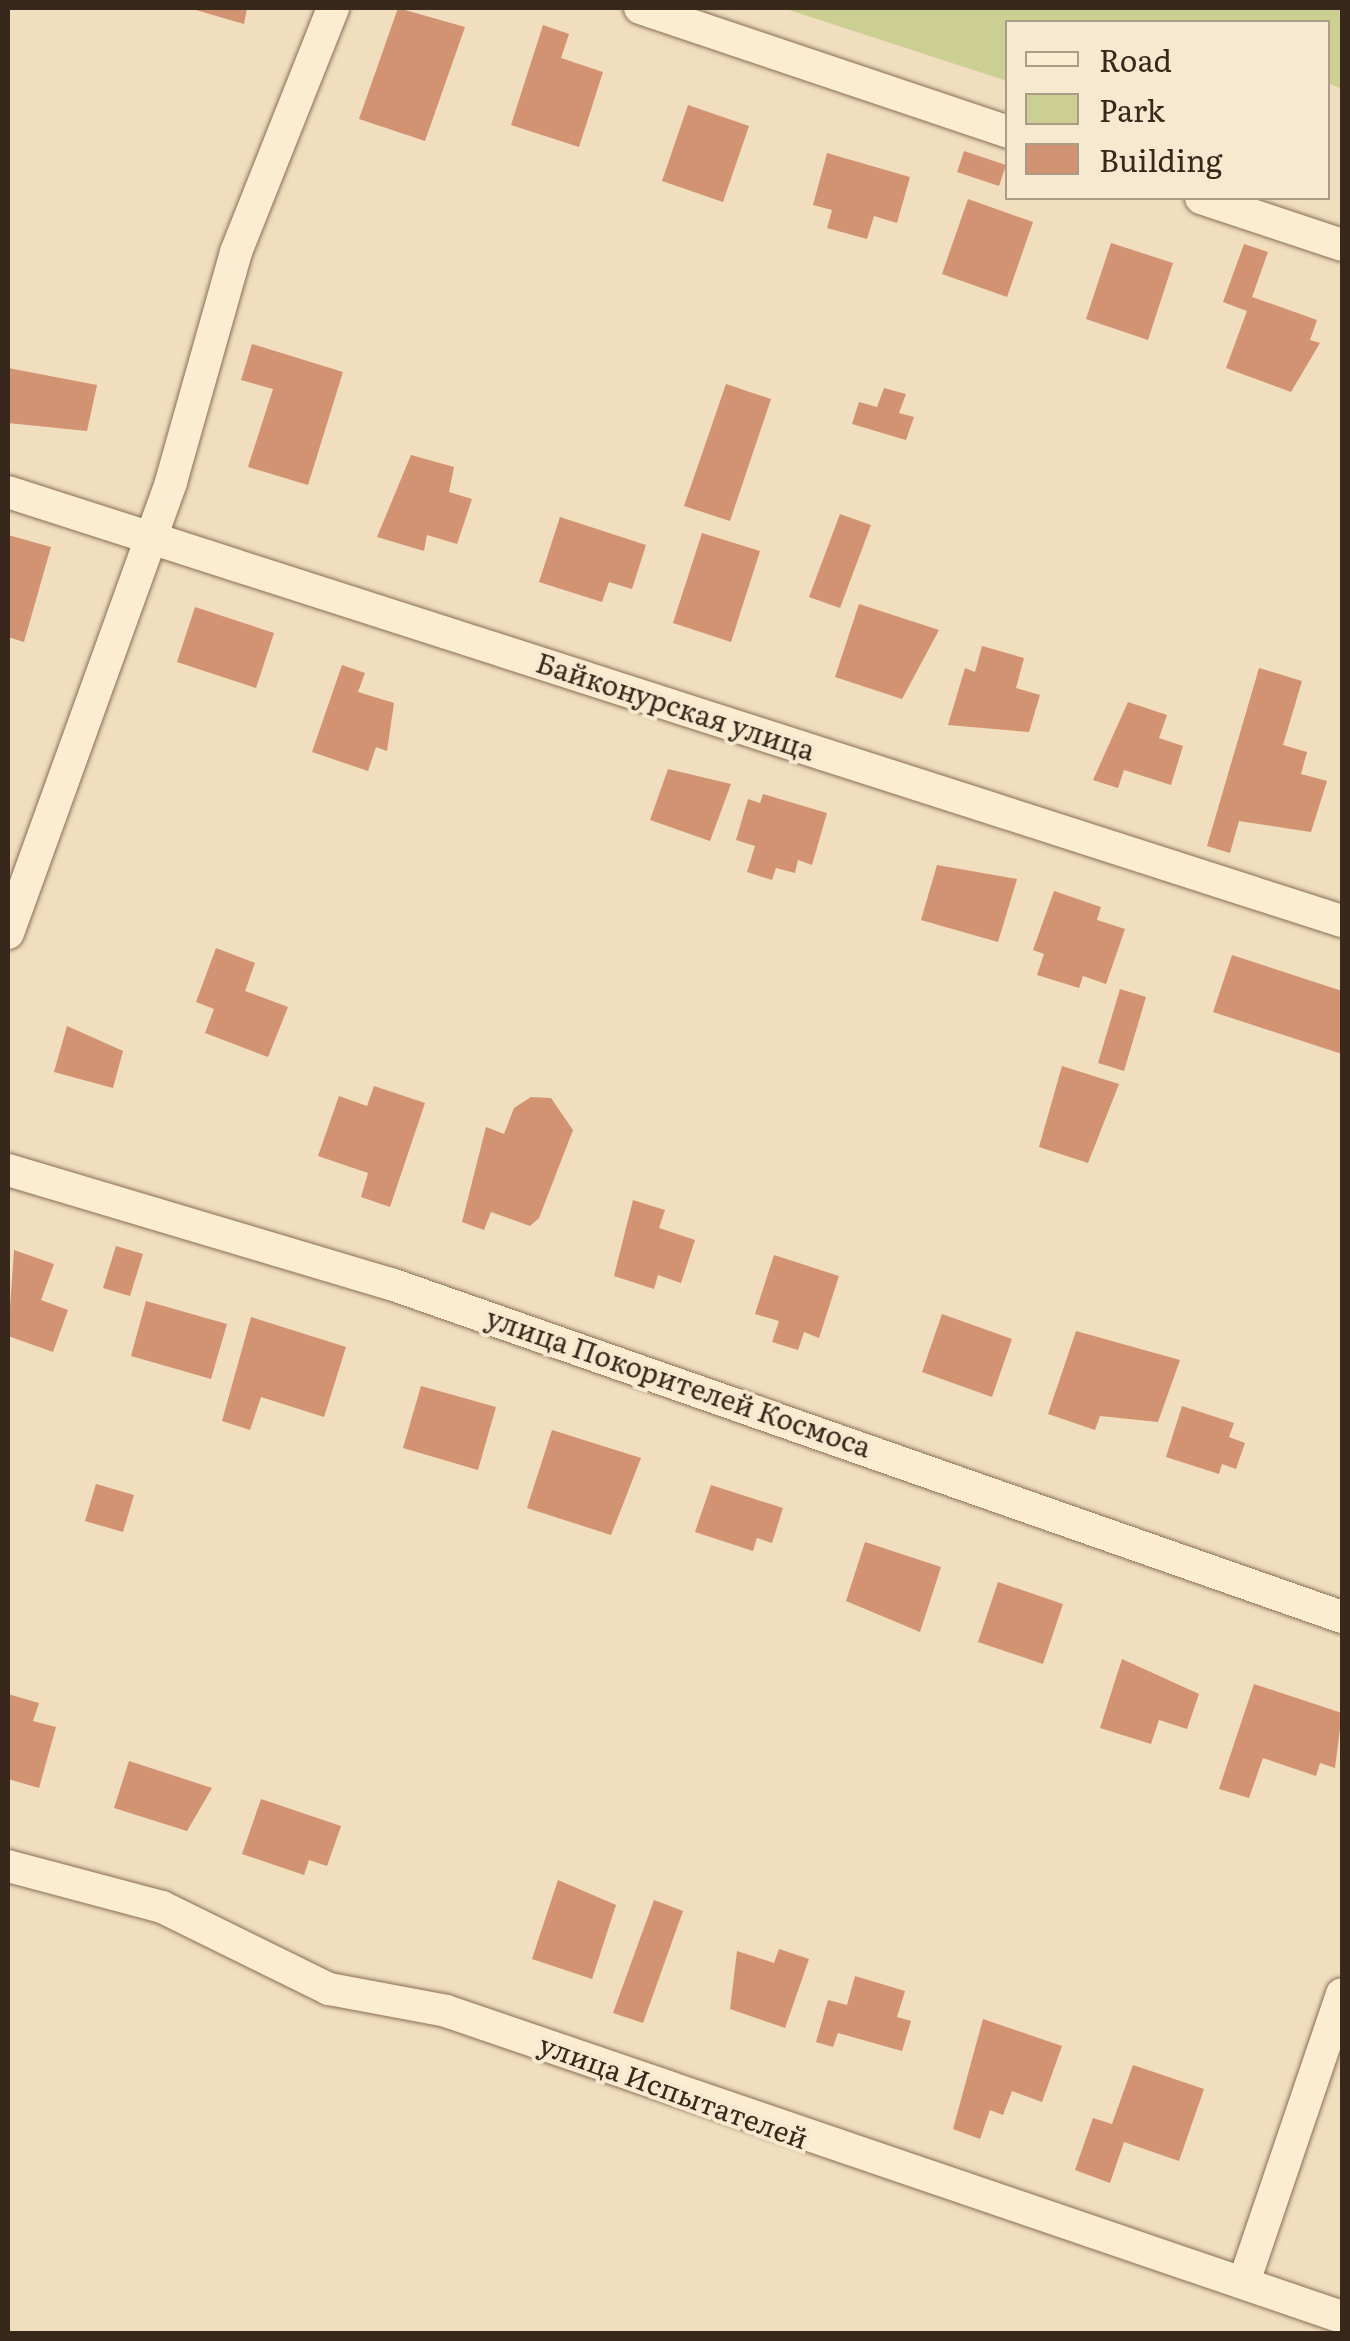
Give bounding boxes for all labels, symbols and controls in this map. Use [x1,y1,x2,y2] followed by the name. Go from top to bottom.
[1005,20,1330,200] legend
[1099,37,1172,81] text: Road
[1099,87,1165,131] text: Park
[1099,137,1223,181] text: Building
[532,644,820,766] street label: Байконурская улица
[482,1299,876,1463] street label: улица Покорителей Космоса
[535,2026,813,2154] street label: улица Испытателей

